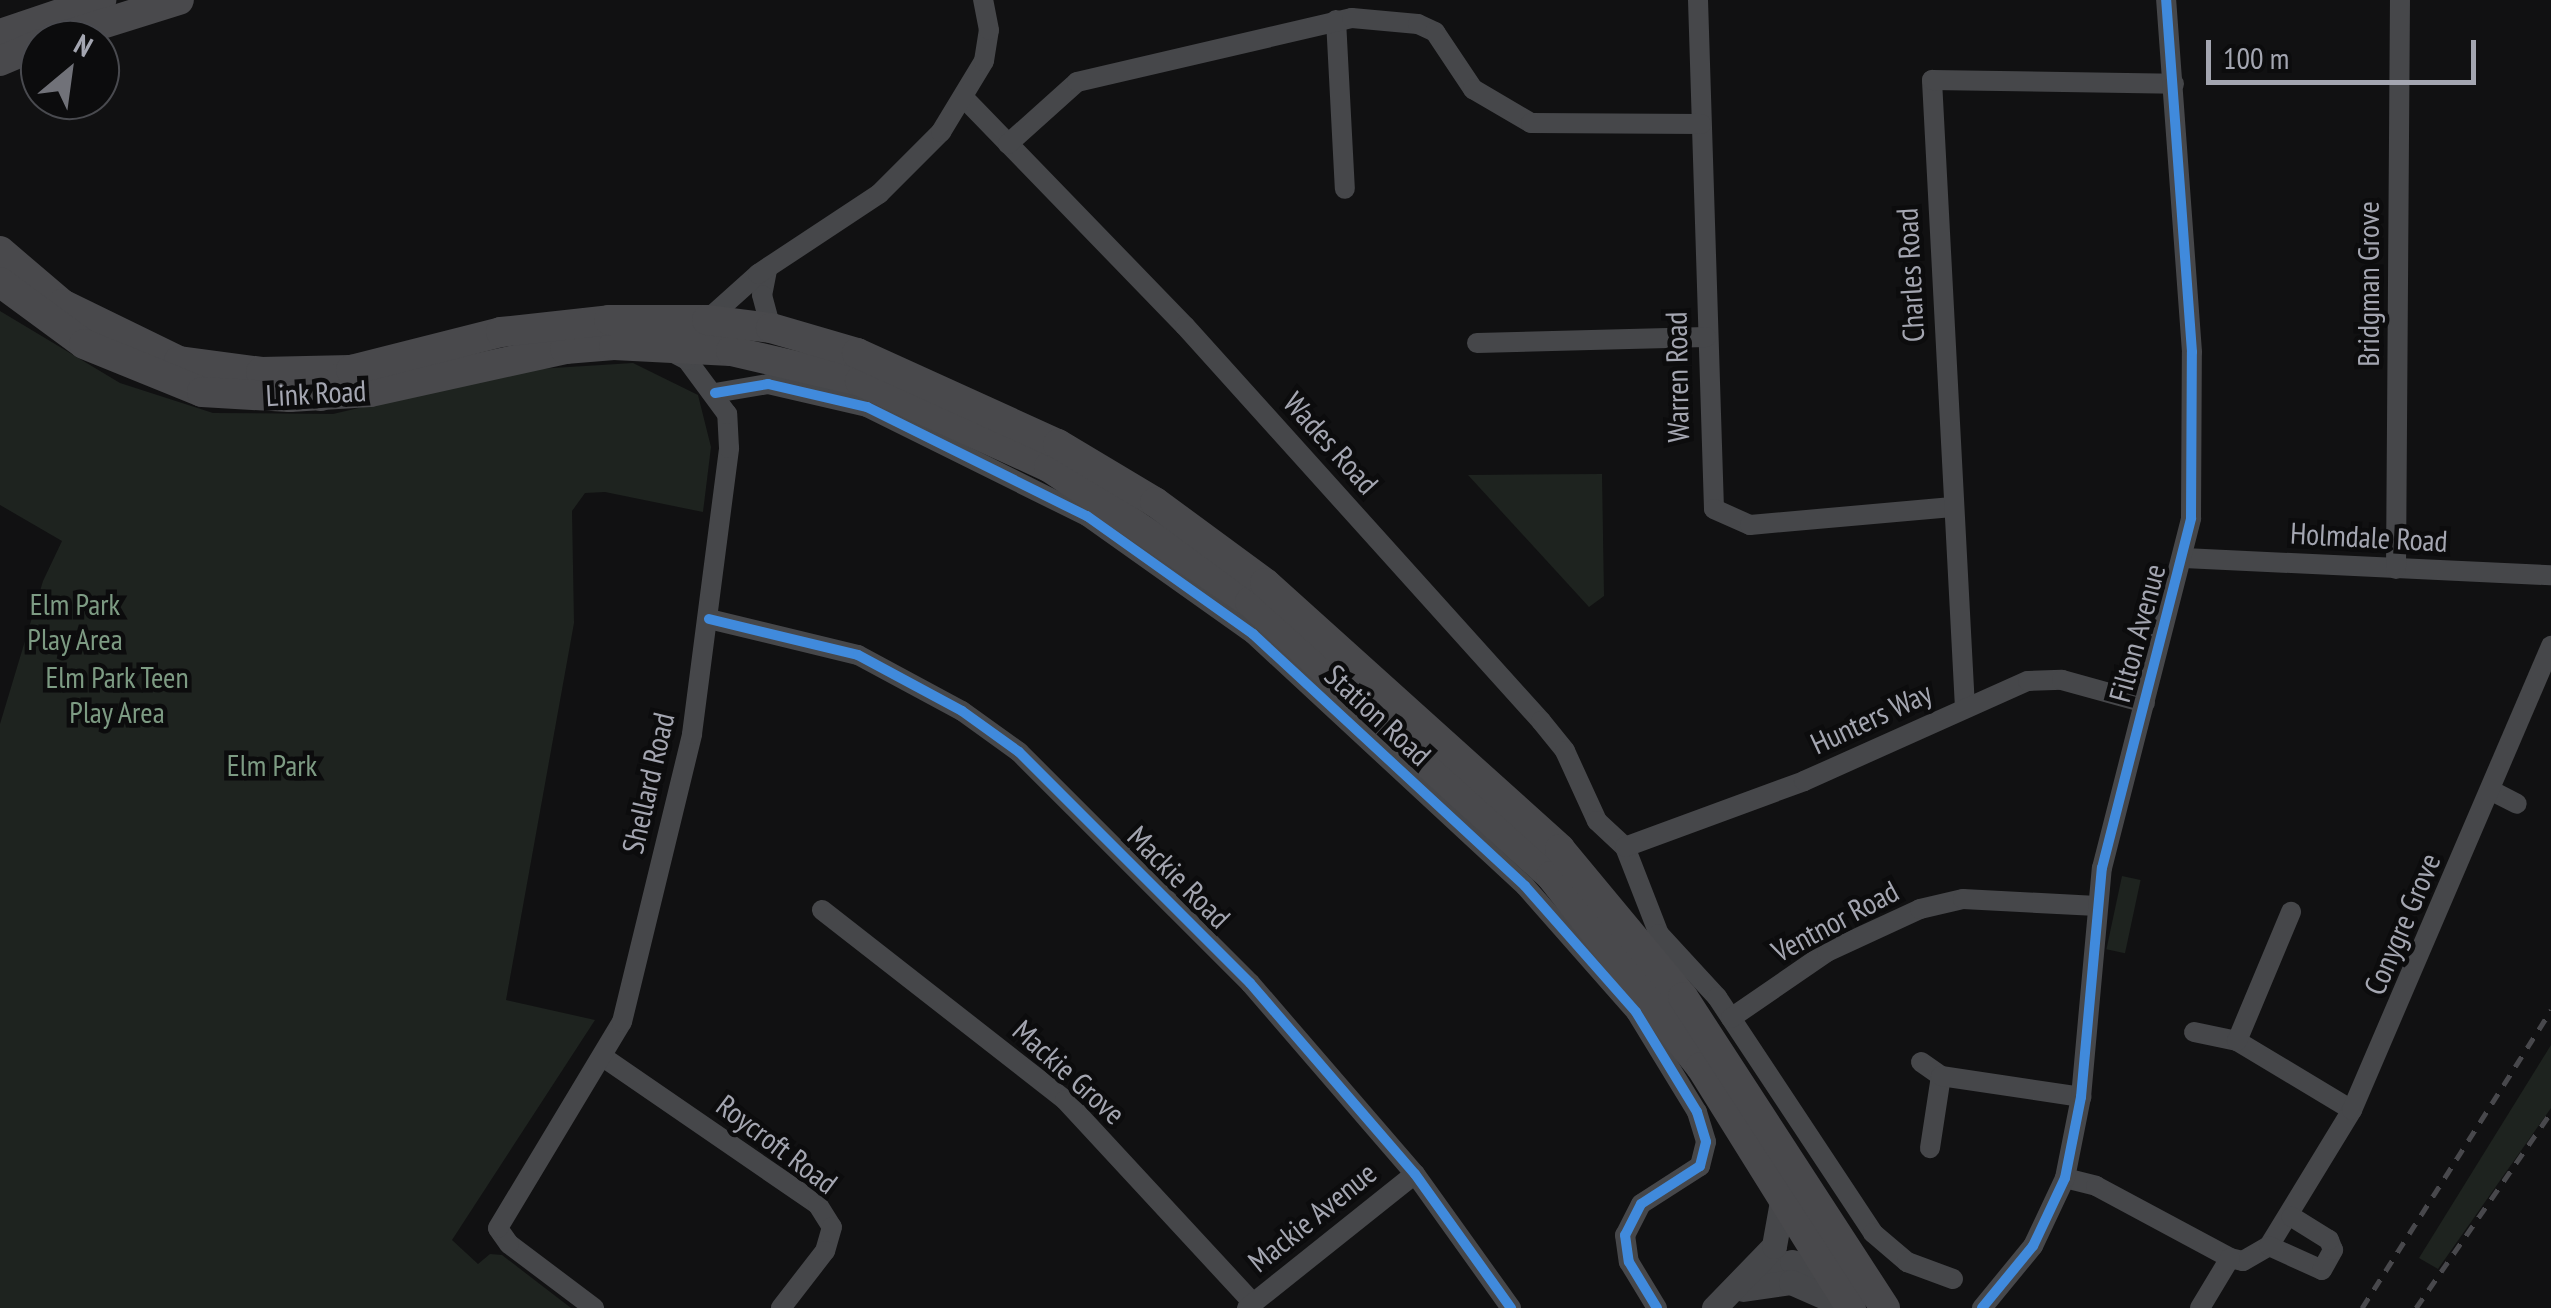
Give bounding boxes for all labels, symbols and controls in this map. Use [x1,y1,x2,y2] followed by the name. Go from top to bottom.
[20,20,120,120] north arrow
[2211,20,2481,82] scale bar
[68,25,99,65] text: N
[2223,38,2289,77] text: 100 m
[2350,201,2386,367] street label: Bridgman Grove
[1889,207,1931,343] street label: Charles Road
[1658,311,1696,443] street label: Warren Road
[264,372,368,414] street label: Link Road
[1276,385,1386,501] street label: Wades Road
[2289,515,2449,559] street label: Holmdale Road
[2101,560,2173,706] street label: Filton Avenue
[27,586,123,656] park label: Elm Park Play Area
[1318,657,1438,773] street label: Station Road
[45,659,189,730] park label: Elm Park Teen Play Area
[1805,674,1937,762] street label: Hunters Way
[614,709,682,857] street label: Shellard Road
[227,747,317,783] park label: Elm Park
[1120,818,1238,936] street label: Mackie Road
[2356,848,2448,1000] street label: Conygre Grove
[1766,873,1904,969] street label: Ventnor Road
[1006,1012,1132,1132] street label: Mackie Grove
[710,1087,844,1201] street label: Roycroft Road
[1241,1154,1383,1280] street label: Mackie Avenue

